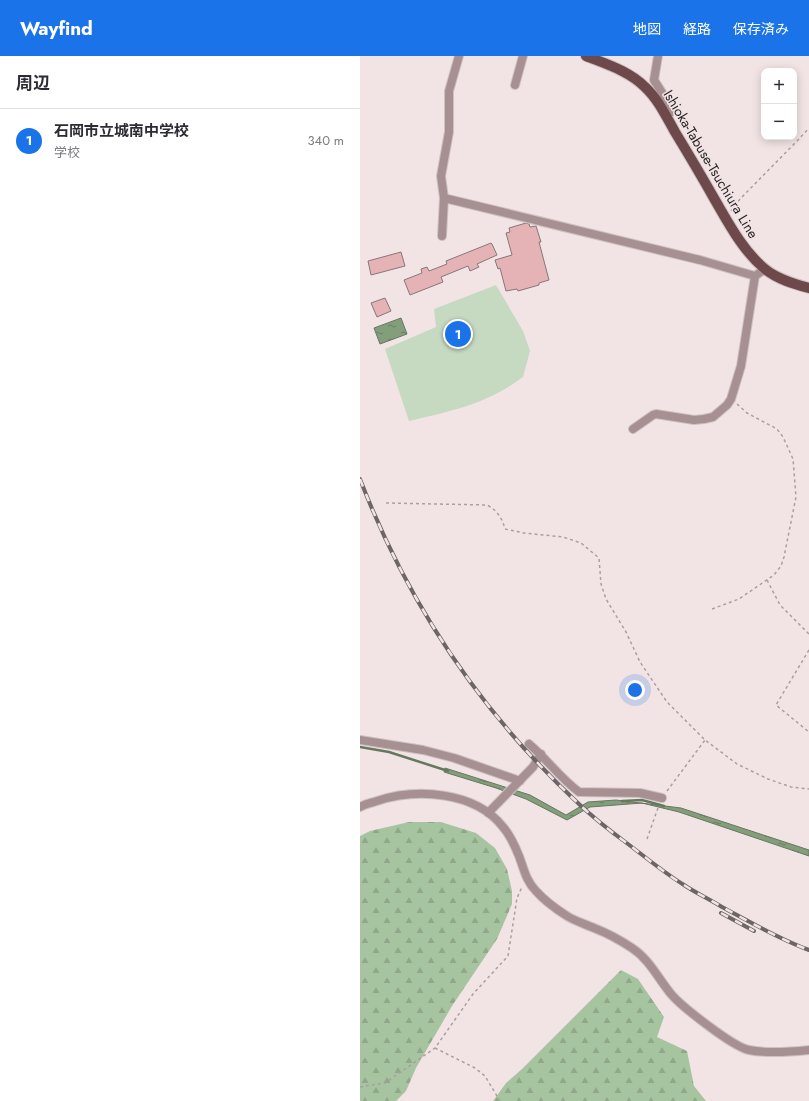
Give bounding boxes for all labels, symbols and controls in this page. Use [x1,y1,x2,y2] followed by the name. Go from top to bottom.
[20,15,93,42] text: Wayfind
[633,19,661,39] text: 地図
[683,19,711,39] text: 経路
[733,19,789,39] text: 保存済み
[761,68,797,140] map controls
[761,68,797,104] button: +
[16,71,50,95] text: 周辺
[659,86,763,242] street label: Ishioka-Tabuse-Tsuchiura Line
[761,104,797,140] button: −
[54,120,189,142] text: 石岡市立城南中学校
[26,131,32,150] text: 1
[307,131,344,150] text: 340 m
[54,143,80,162] text: 学校
[445,319,471,349] pin: 1
[625,680,645,700] your location

